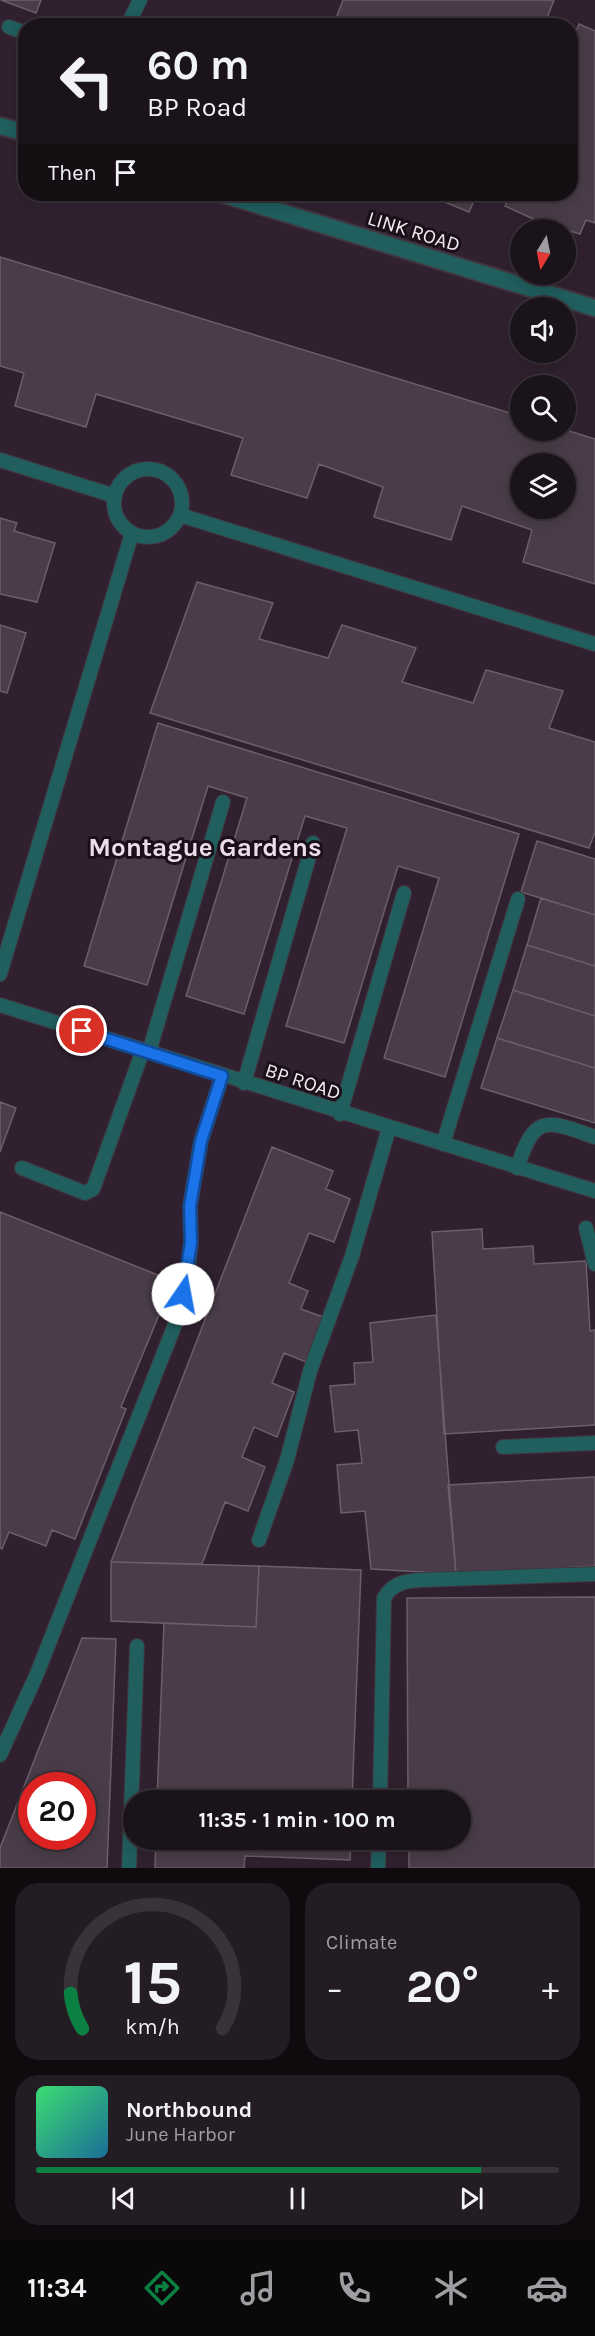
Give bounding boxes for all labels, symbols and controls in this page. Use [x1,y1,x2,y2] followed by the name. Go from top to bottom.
[147,40,250,90] text: 60 m
[48,42,126,120] icon: left
[147,91,247,123] text: BP Road
[109,156,142,189] icon: arrive
[48,160,97,186] text: Then
[365,207,463,256] street label: LINK ROAD
[510,219,576,285] north arrow
[510,219,576,519] map controls
[510,297,576,363] button: sound
[510,375,576,441] button: search
[510,453,576,519] button: layers
[88,832,322,863] district label: Montague Gardens
[56,1005,107,1056] pin
[65,1014,98,1047] icon: arrive
[262,1058,344,1104] street label: BP ROAD
[151,1262,215,1326] position arrow
[18,1772,96,1850] speed limit sign: 20
[198,1807,396,1833] text: 11:35 · 1 min · 100 m
[326,1931,397,1954] text: Climate
[123,1946,182,2019] text: 15
[406,1961,479,2013] text: 20°
[326,1969,343,2007] text: −
[542,1969,559,2007] text: +
[125,2014,180,2039] text: km/h
[126,2097,252,2123] text: Northbound
[126,2123,235,2146] text: June Harbor
[107,2182,140,2215] icon: previous
[281,2182,314,2215] icon: pause
[455,2182,488,2215] icon: next
[141,2267,183,2309] icon: directions
[237,2267,279,2309] icon: music
[333,2267,375,2309] icon: phone
[430,2267,472,2309] icon: climate
[526,2267,568,2309] icon: car
[27,2272,87,2304] text: 11:34

